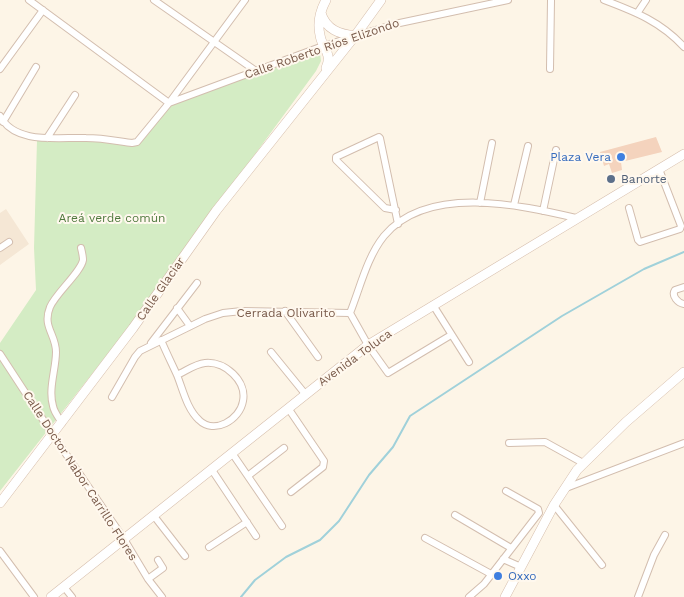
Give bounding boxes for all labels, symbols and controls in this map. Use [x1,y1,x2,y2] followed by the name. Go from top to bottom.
[243,16,401,82] street label: Calle Roberto Ríos Elizondo
[550,150,611,164] place label: Plaza Vera
[615,151,627,163] marker: Plaza Vera
[621,172,667,186] place label: Banorte
[605,173,617,185] marker: Banorte
[58,211,166,225] park label: Areá verde común
[134,255,188,323] street label: Calle Glaciar
[236,306,336,320] street label: Cerrada Olivarito
[315,326,395,390] street label: Avenida Toluca
[20,389,140,563] street label: Calle Doctor Nabor Carrillo Flores
[508,569,537,583] place label: Oxxo
[492,570,504,582] marker: Oxxo

